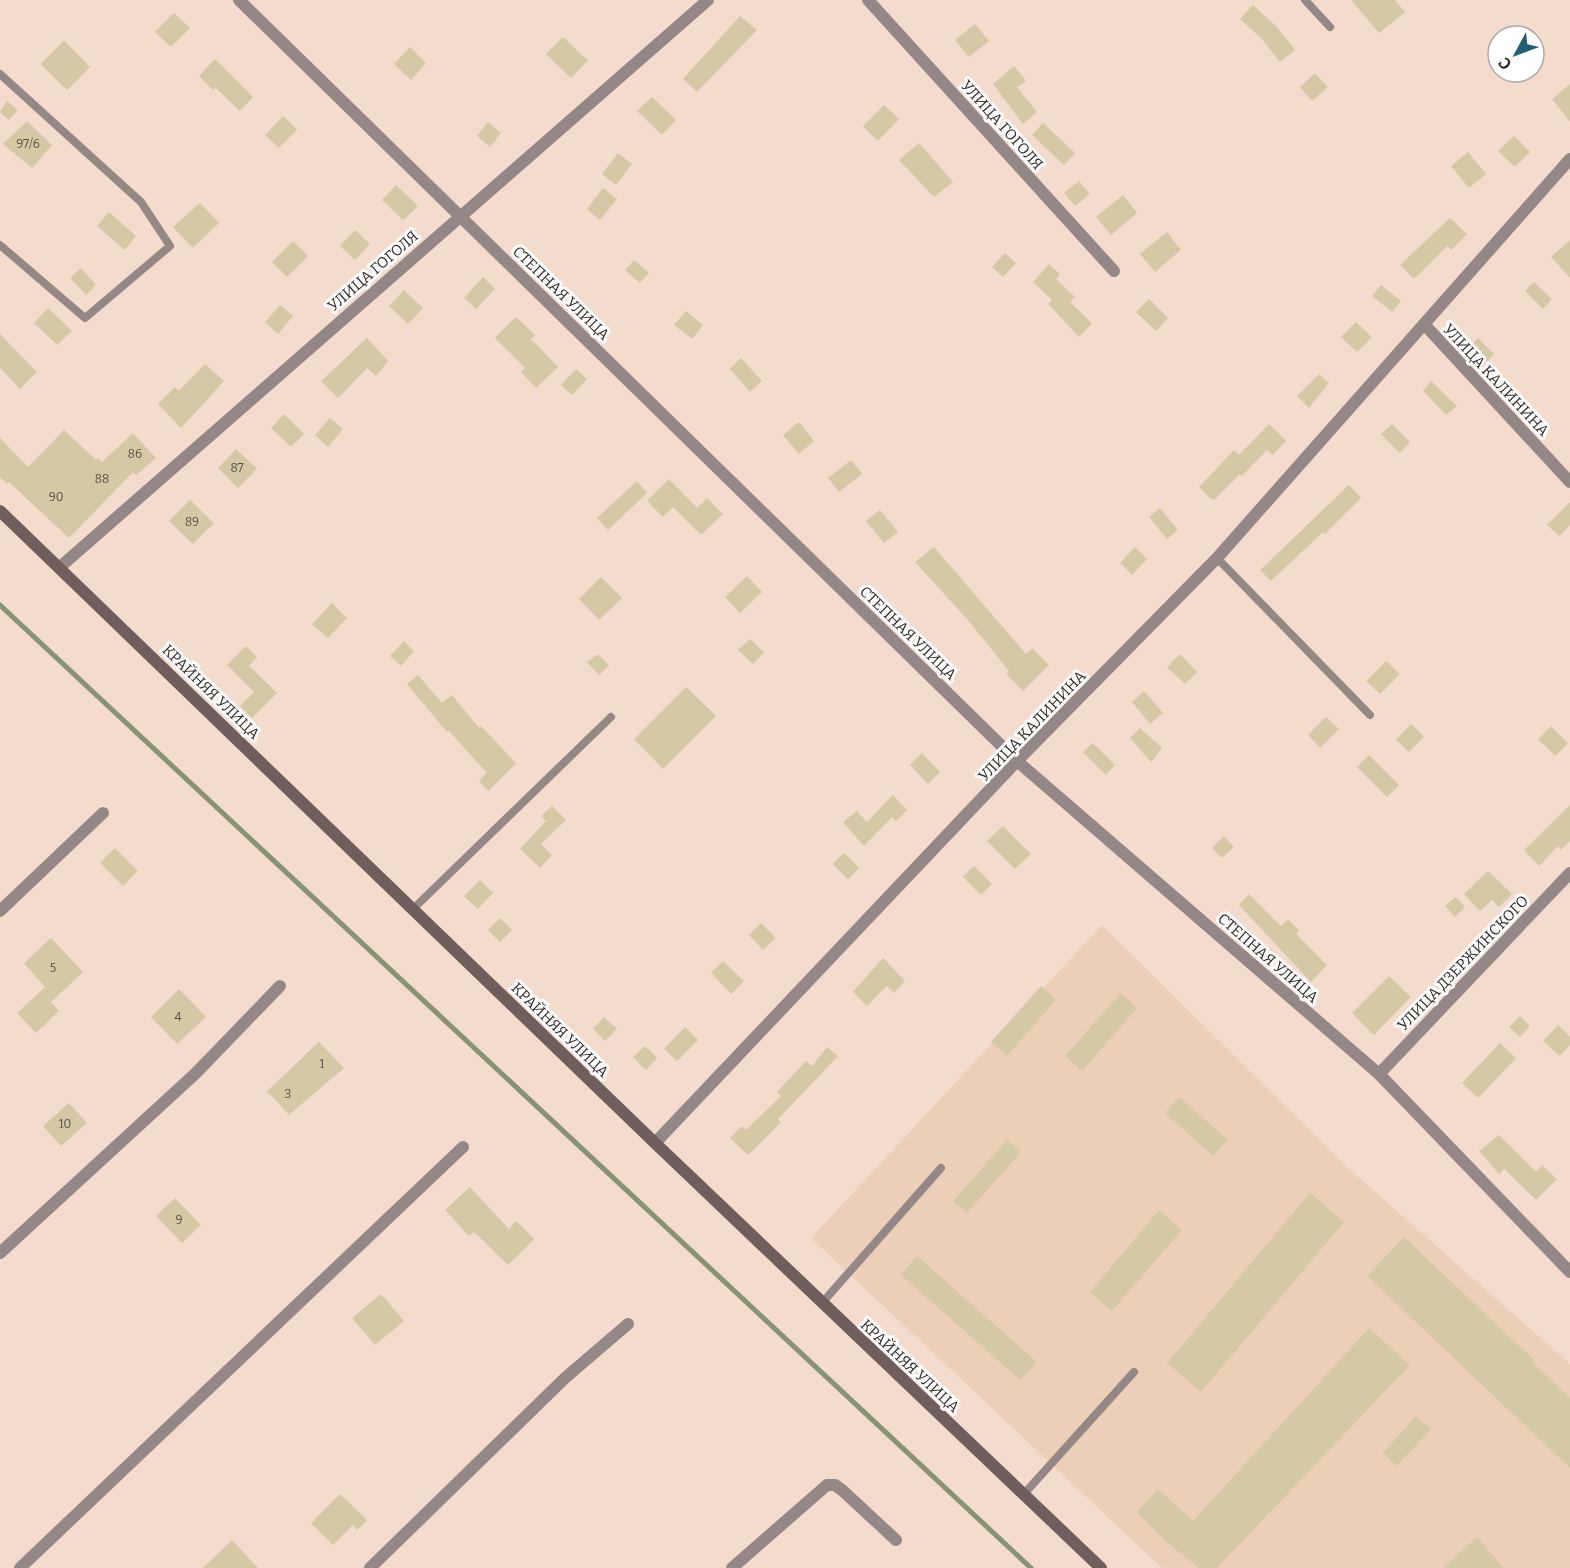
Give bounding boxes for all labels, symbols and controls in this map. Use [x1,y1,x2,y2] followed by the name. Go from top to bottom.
[1486,24,1546,84] north arrow
[1495,53,1516,74] text: С
[957,77,1047,173] street label: УЛИЦА ГОГОЛЯ
[16,137,40,151] house number: 97/6
[324,227,422,315] street label: УЛИЦА ГОГОЛЯ
[509,242,613,344] street label: СТЕПНАЯ УЛИЦА
[1439,320,1553,440] street label: УЛИЦА КАЛИНИНА
[128,447,142,461] house number: 86
[230,461,244,475] house number: 87
[95,472,109,486] house number: 88
[49,490,63,504] house number: 90
[185,515,199,529] house number: 89
[856,582,960,684] street label: СТЕПНАЯ УЛИЦА
[159,641,264,743] street label: КРАЙНЯЯ УЛИЦА
[975,667,1090,785] street label: УЛИЦА КАЛИНИНА
[1394,892,1532,1034] street label: УЛИЦА ДЗЕРЖИНСКОГО
[1214,909,1322,1007] street label: СТЕПНАЯ УЛИЦА
[50,961,56,975] house number: 5
[508,979,613,1081] street label: КРАЙНЯЯ УЛИЦА
[174,1010,182,1024] house number: 4
[320,1057,325,1071] house number: 1
[285,1087,292,1101] house number: 3
[59,1117,71,1131] house number: 10
[175,1213,183,1227] house number: 9
[857,1316,963,1417] street label: КРАЙНЯЯ УЛИЦА

